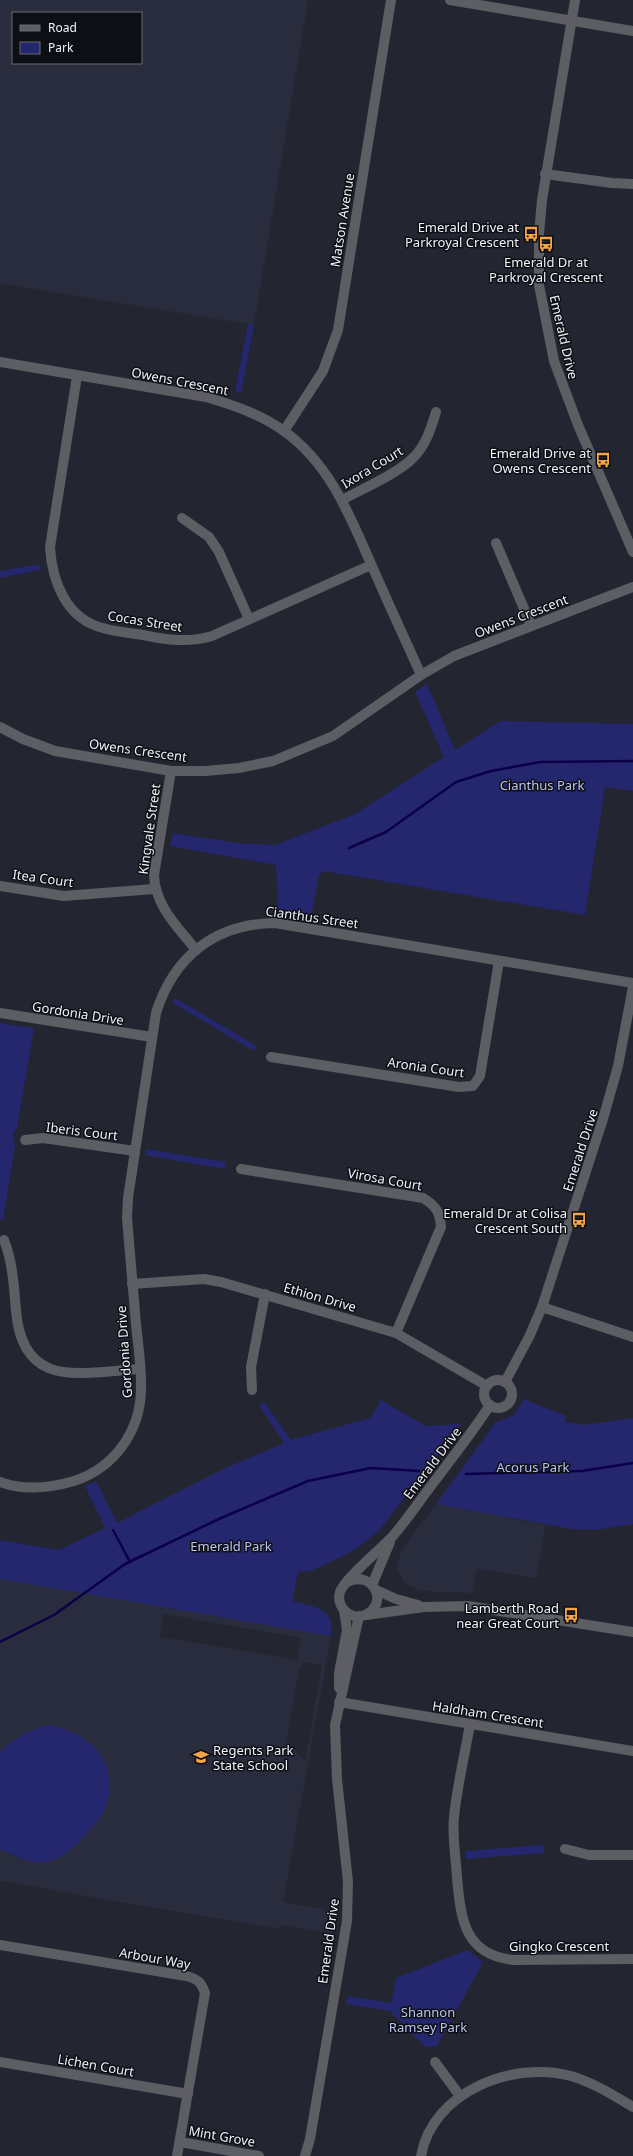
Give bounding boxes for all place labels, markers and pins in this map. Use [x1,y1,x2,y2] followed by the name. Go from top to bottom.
[405,218,519,251] place label: Emerald Drive at Parkroyal Crescent
[522,225,540,243] bus stop icon: Emerald Drive at Parkroyal Crescent
[537,235,555,253] bus stop icon: Emerald Dr at Parkroyal Crescent
[489,253,603,286] place label: Emerald Dr at Parkroyal Crescent
[490,444,591,477] place label: Emerald Drive at Owens Crescent
[594,451,612,469] bus stop icon: Emerald Drive at Owens Crescent
[443,1204,567,1237] place label: Emerald Dr at Colisa Crescent South
[570,1211,588,1229] bus stop icon: Emerald Dr at Colisa Crescent South
[456,1599,559,1632] place label: Lamberth Road near Great Court
[562,1606,580,1624] bus stop icon: Lamberth Road near Great Court
[213,1741,294,1774] place label: Regents Park State School
[192,1748,210,1766] school or university icon: Regents Park State School

